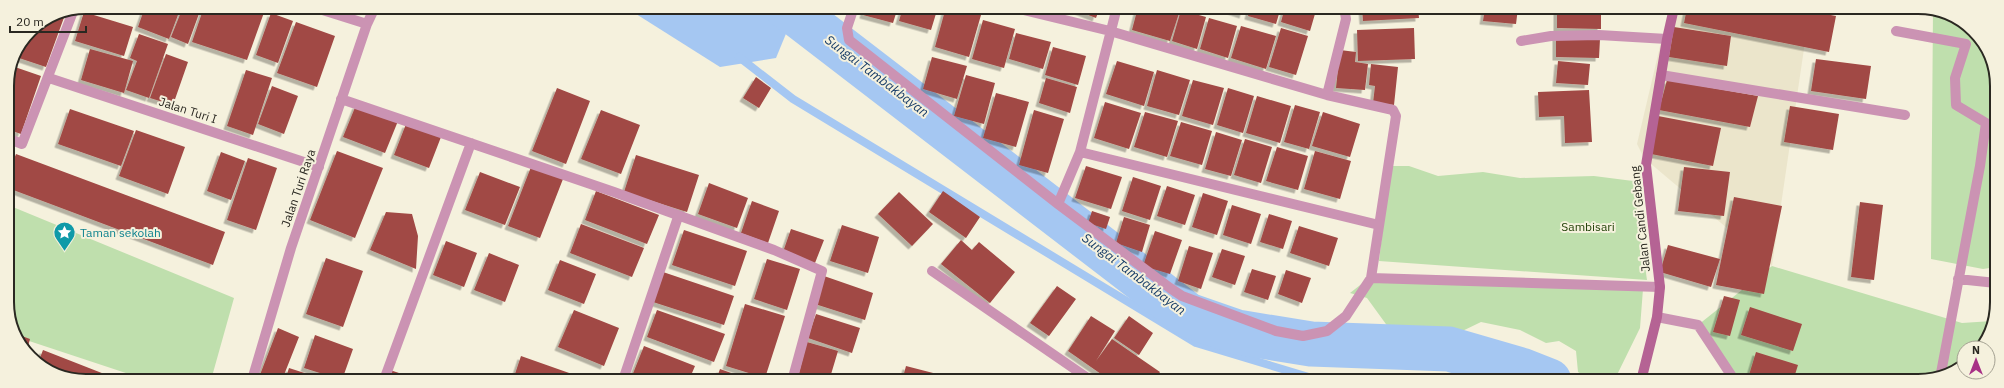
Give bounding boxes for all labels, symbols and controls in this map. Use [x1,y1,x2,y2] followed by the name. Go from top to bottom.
[10,8,86,34] scale bar
[16,14,44,29] text: 20 m
[822,31,932,121] water label: Sungai Tambakbayan
[157,94,219,126] street label: Jalan Turi I
[278,147,319,229] street label: Jalan Turi Raya
[1627,164,1653,273] street label: Jalan Candi Gebang
[52,219,78,252] place icon: Taman sekolah
[1561,219,1615,234] park label: Sambisari
[80,225,161,240] place label: Taman sekolah
[1079,229,1189,319] water label: Sungai Tambakbayan
[1956,340,1996,380] north arrow
[1972,343,1980,357] text: N

